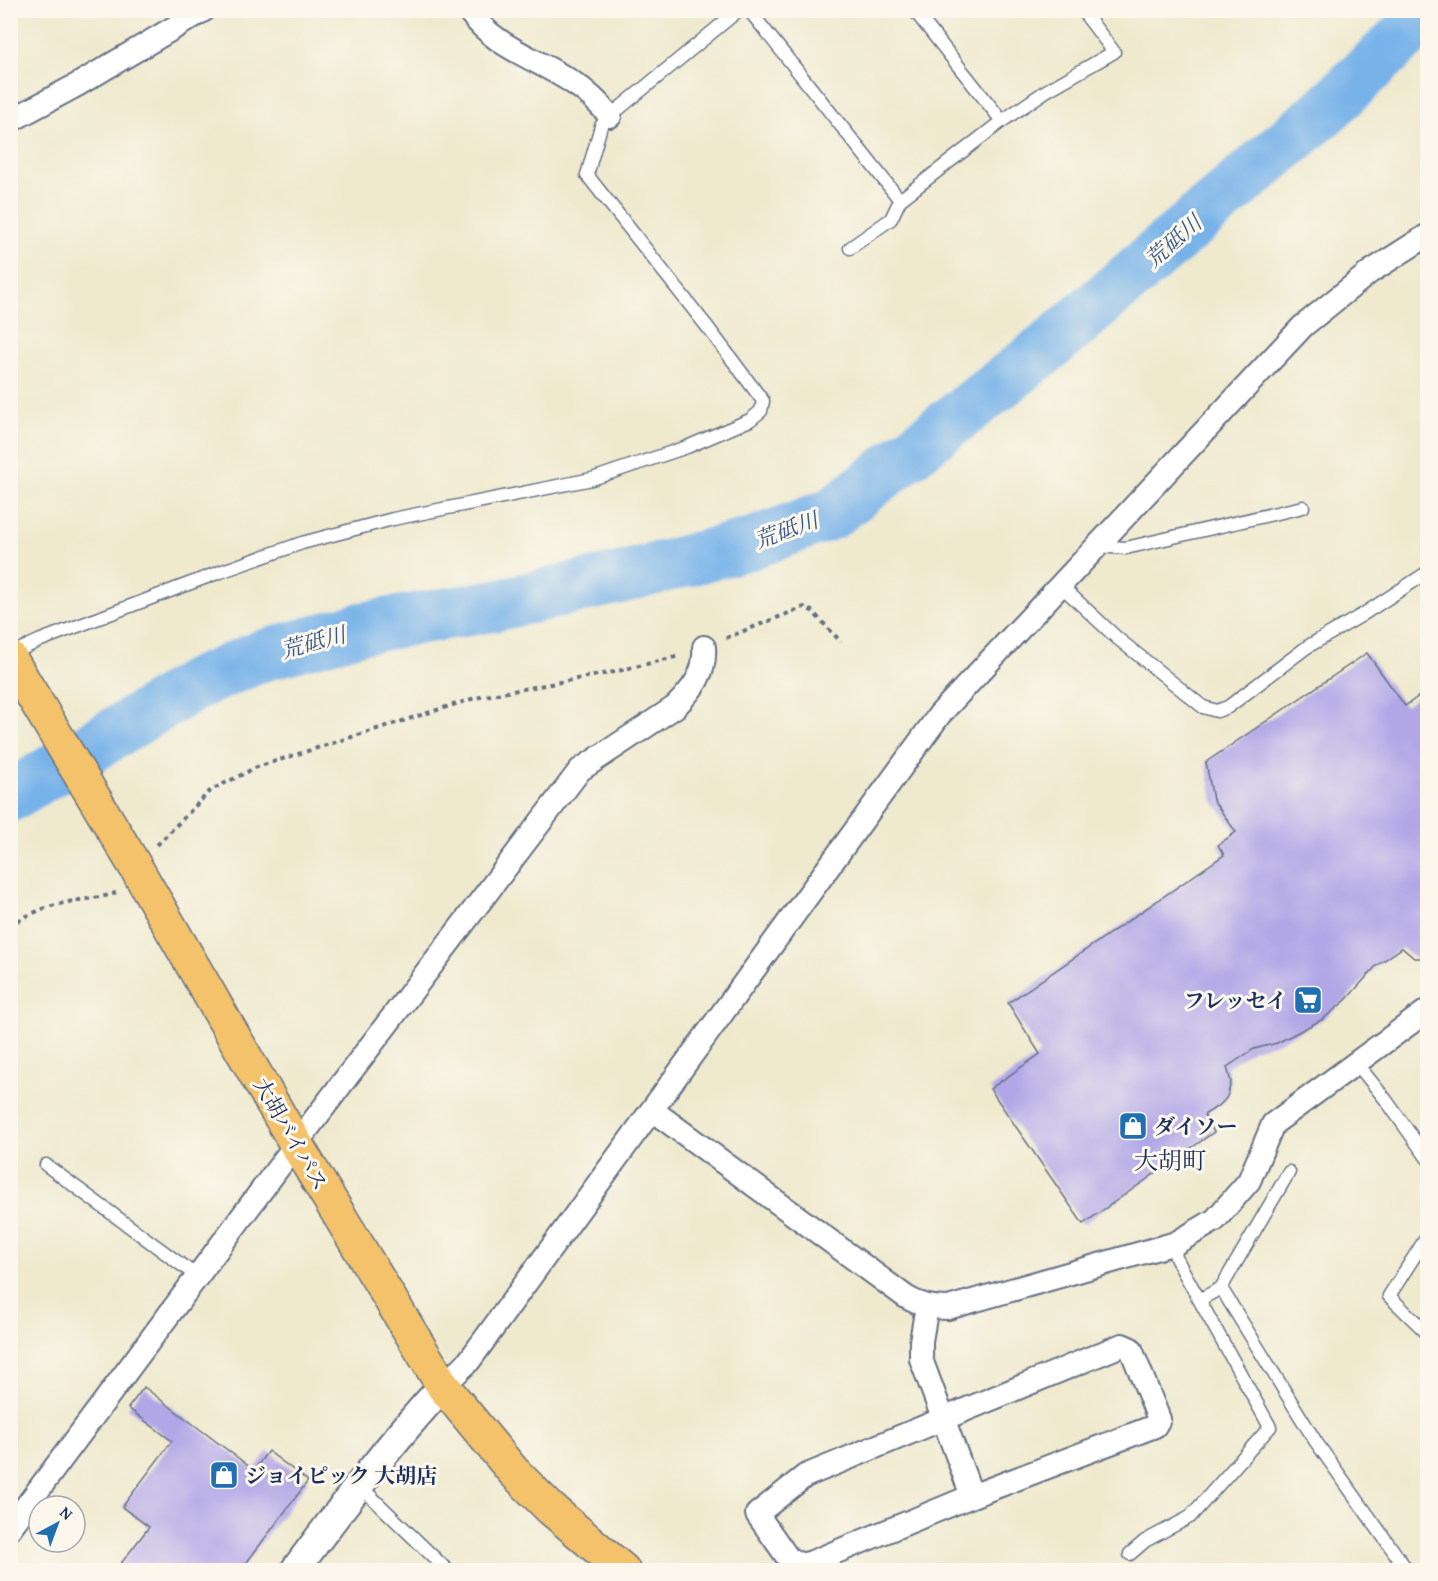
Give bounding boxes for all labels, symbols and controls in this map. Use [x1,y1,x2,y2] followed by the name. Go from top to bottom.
[1138,206,1210,275] water label: 荒砥川
[750,503,824,556] water label: 荒砥川
[277,617,351,666] water label: 荒砥川
[1292,984,1324,1016] supermarket icon: フレッセイ
[1184,985,1287,1016] place label: フレッセイ
[246,1072,336,1196] street label: 大胡バイパス
[1117,1110,1149,1142] shop icon: ダイソー
[1154,1111,1238,1142] place label: ダイソー
[1134,1143,1206,1178] district label: 大胡町
[208,1459,240,1491] shop icon: ジョイピック 大胡店
[245,1460,437,1491] place label: ジョイピック 大胡店
[27,1494,87,1554] north arrow
[55,1500,79,1525] text: N

